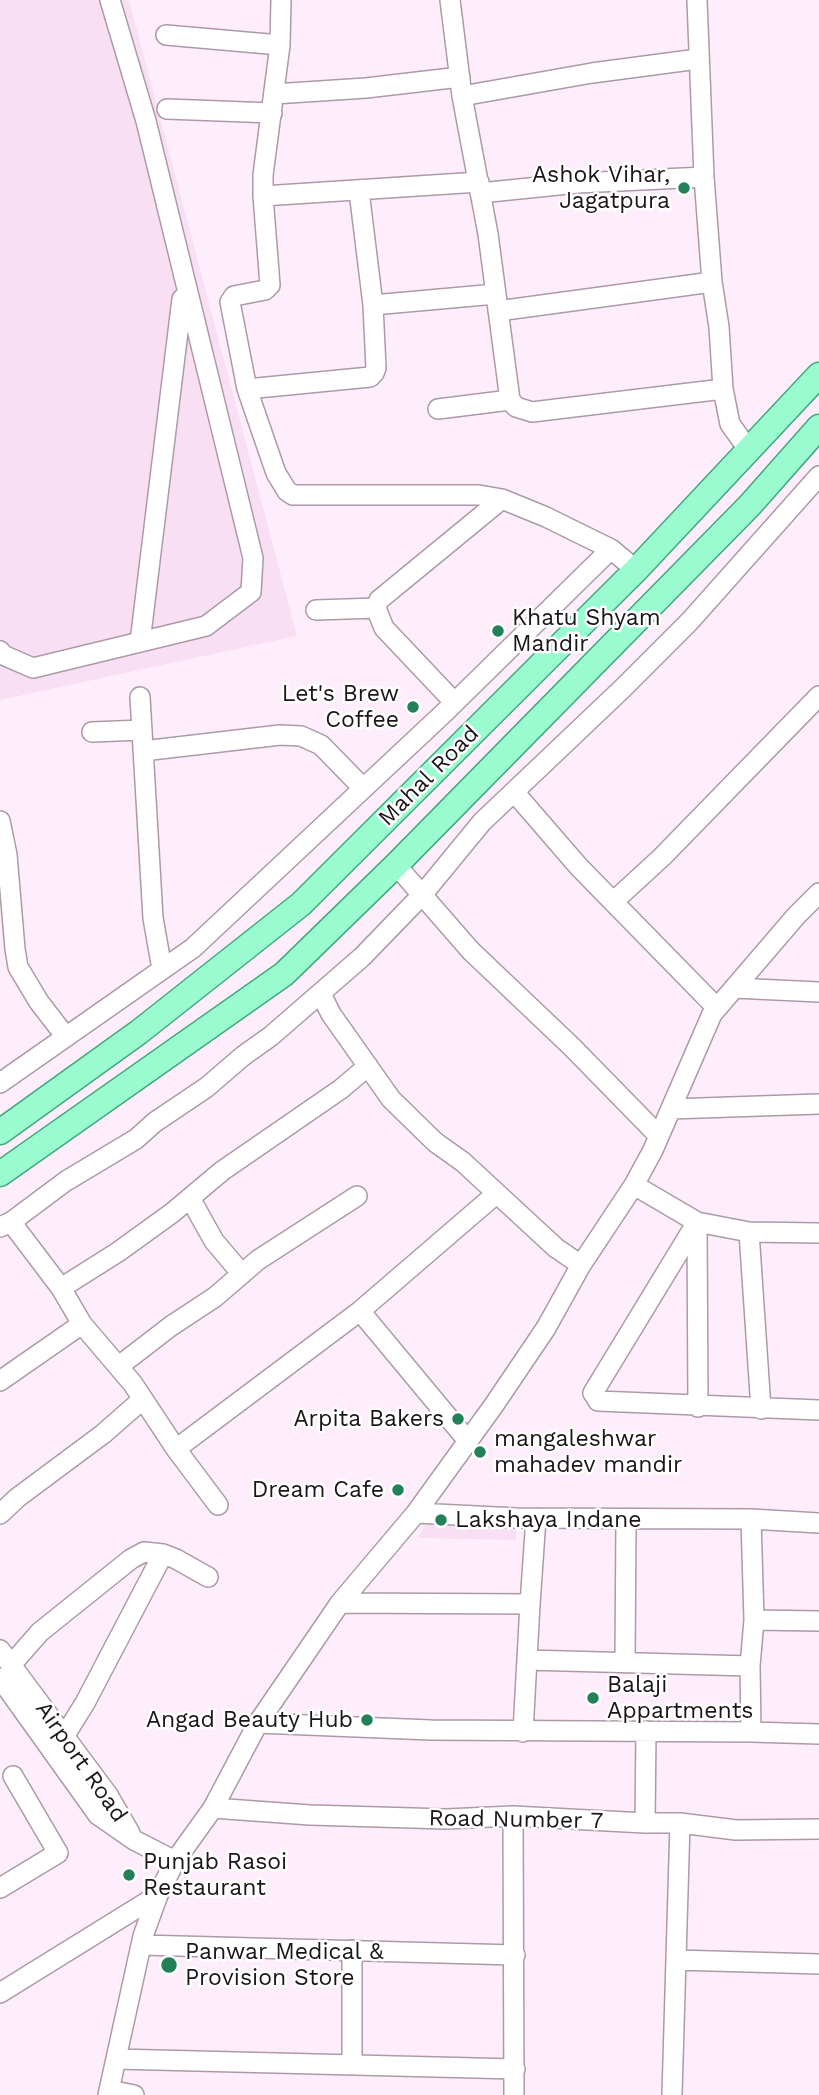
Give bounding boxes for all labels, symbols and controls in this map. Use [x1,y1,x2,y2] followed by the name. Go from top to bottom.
[532,161,670,215] place label: Ashok Vihar, Jagatpura
[676,180,692,196] marker: Ashok Vihar, Jagatpura
[512,604,661,658] place label: Khatu Shyam Mandir
[490,623,506,639] marker: Khatu Shyam Mandir
[282,680,399,734] place label: Let's Brew Coffee
[405,699,421,715] marker: Let's Brew Coffee
[373,720,485,832] street label: Mahal Road
[293,1405,444,1433] place label: Arpita Bakers
[450,1411,466,1427] marker: Arpita Bakers
[494,1425,682,1479] place label: mangaleshwar mahadev mandir
[472,1444,488,1460] marker: mangaleshwar mahadev mandir
[252,1476,384,1504] place label: Dream Cafe
[390,1482,406,1498] marker: Dream Cafe
[455,1506,642,1534] place label: Lakshaya Indane
[433,1512,449,1528] marker: Lakshaya Indane
[607,1671,753,1725] place label: Balaji Appartments
[585,1690,601,1706] marker: Balaji Appartments
[29,1696,133,1828] street label: Airport Road
[146,1706,353,1734] place label: Angad Beauty Hub
[359,1712,375,1728] marker: Angad Beauty Hub
[428,1805,604,1835] street label: Road Number 7
[143,1848,287,1902] place label: Punjab Rasoi Restaurant
[121,1867,137,1883] marker: Punjab Rasoi Restaurant
[185,1938,384,1992] place label: Panwar Medical & Provision Store
[159,1955,179,1975] marker: Panwar Medical & Provision Store

